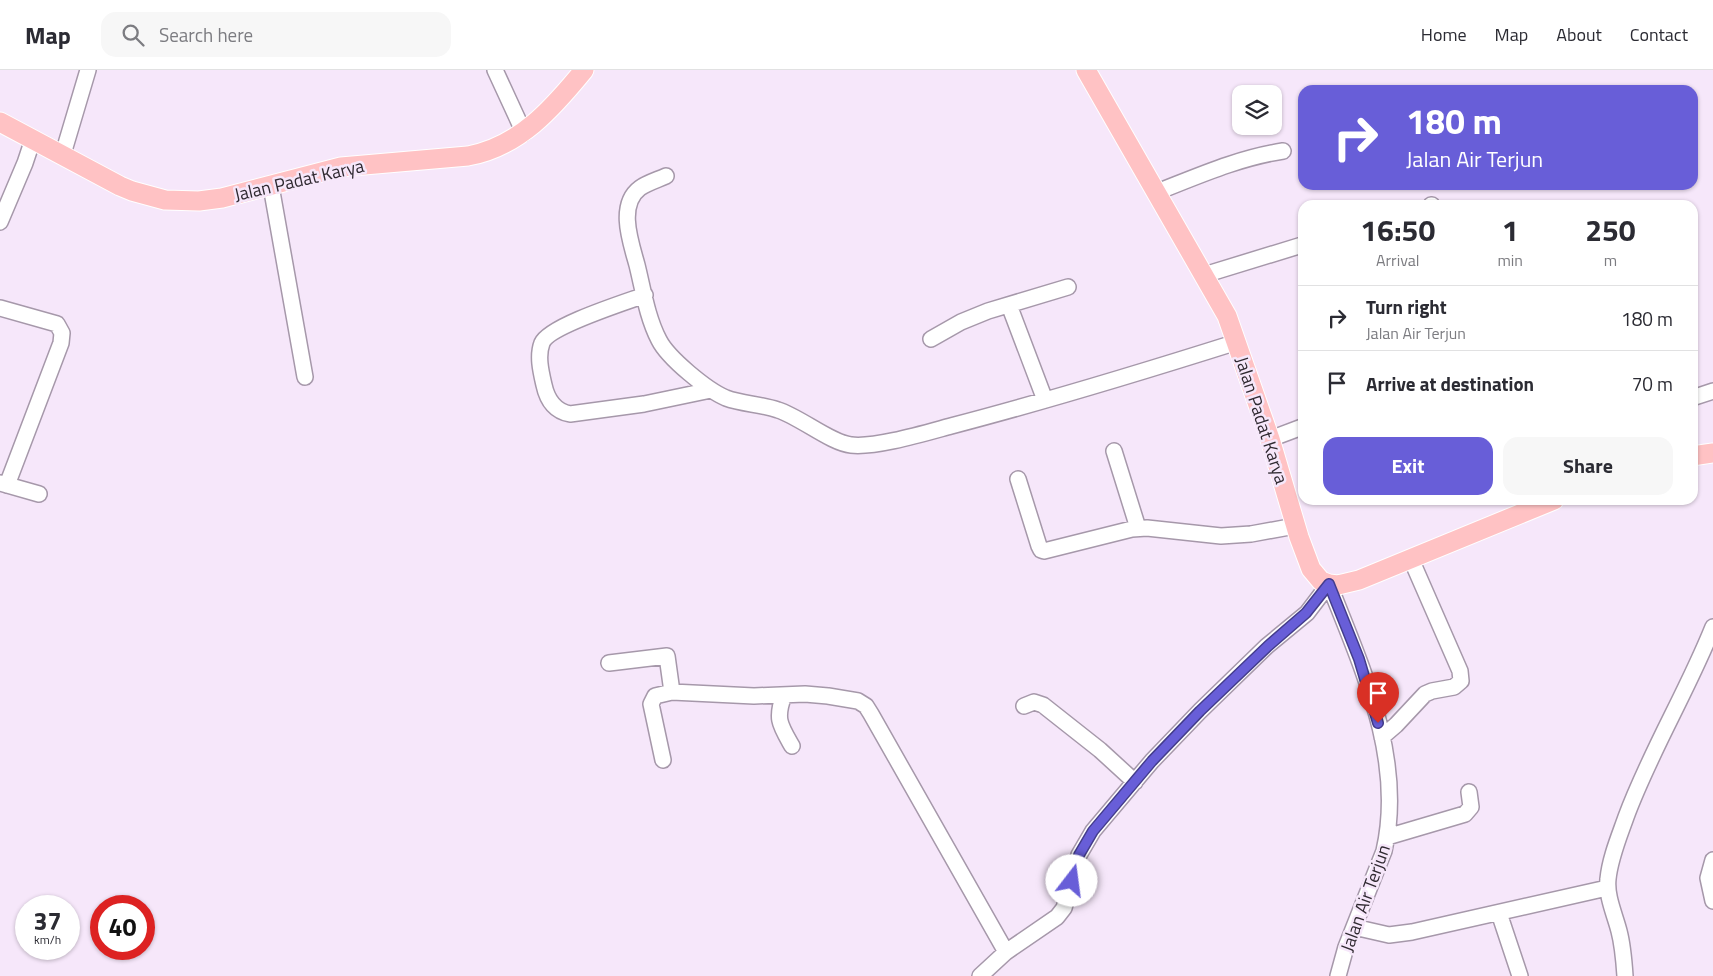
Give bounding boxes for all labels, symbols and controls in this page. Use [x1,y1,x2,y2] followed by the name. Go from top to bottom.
[101,12,451,57] search box
[25,17,71,53] text: Map
[159,20,253,49] text: Search here
[119,21,147,49] icon: search
[1421,21,1467,48] text: Home
[1495,21,1528,48] text: Map
[1556,21,1602,48] text: About
[1630,21,1688,48] text: Contact
[1232,85,1282,135] map controls
[1232,85,1282,135] button: layers
[1406,94,1502,148] text: 180 m
[1323,105,1388,170] icon: right
[1406,142,1543,176] text: Jalan Air Terjun
[231,152,367,208] street label: Jalan Padat Karya
[1360,207,1435,253] text: 16:50
[1502,207,1519,253] text: 1
[1585,207,1636,253] text: 250
[1376,248,1419,272] text: Arrival
[1497,248,1523,272] text: min
[1604,248,1617,272] text: m
[1366,292,1447,321] text: Turn right
[1323,304,1351,332] icon: right
[1621,304,1673,333] text: 180 m
[1366,321,1466,345] text: Jalan Air Terjun
[1229,353,1295,487] street label: Jalan Padat Karya
[1323,369,1351,397] icon: arrive
[1366,369,1534,398] text: Arrive at destination
[1632,369,1673,398] text: 70 m
[1323,437,1493,495] button: Exit
[1503,437,1673,495] button: Share
[1357,672,1399,723] pin
[1364,679,1392,707] icon: arrive
[1333,841,1397,955] street label: Jalan Air Terjun
[1045,854,1097,906] position arrow
[90,895,155,960] speed limit sign: 40
[33,902,62,940] text: 37
[34,930,61,949] text: km/h

